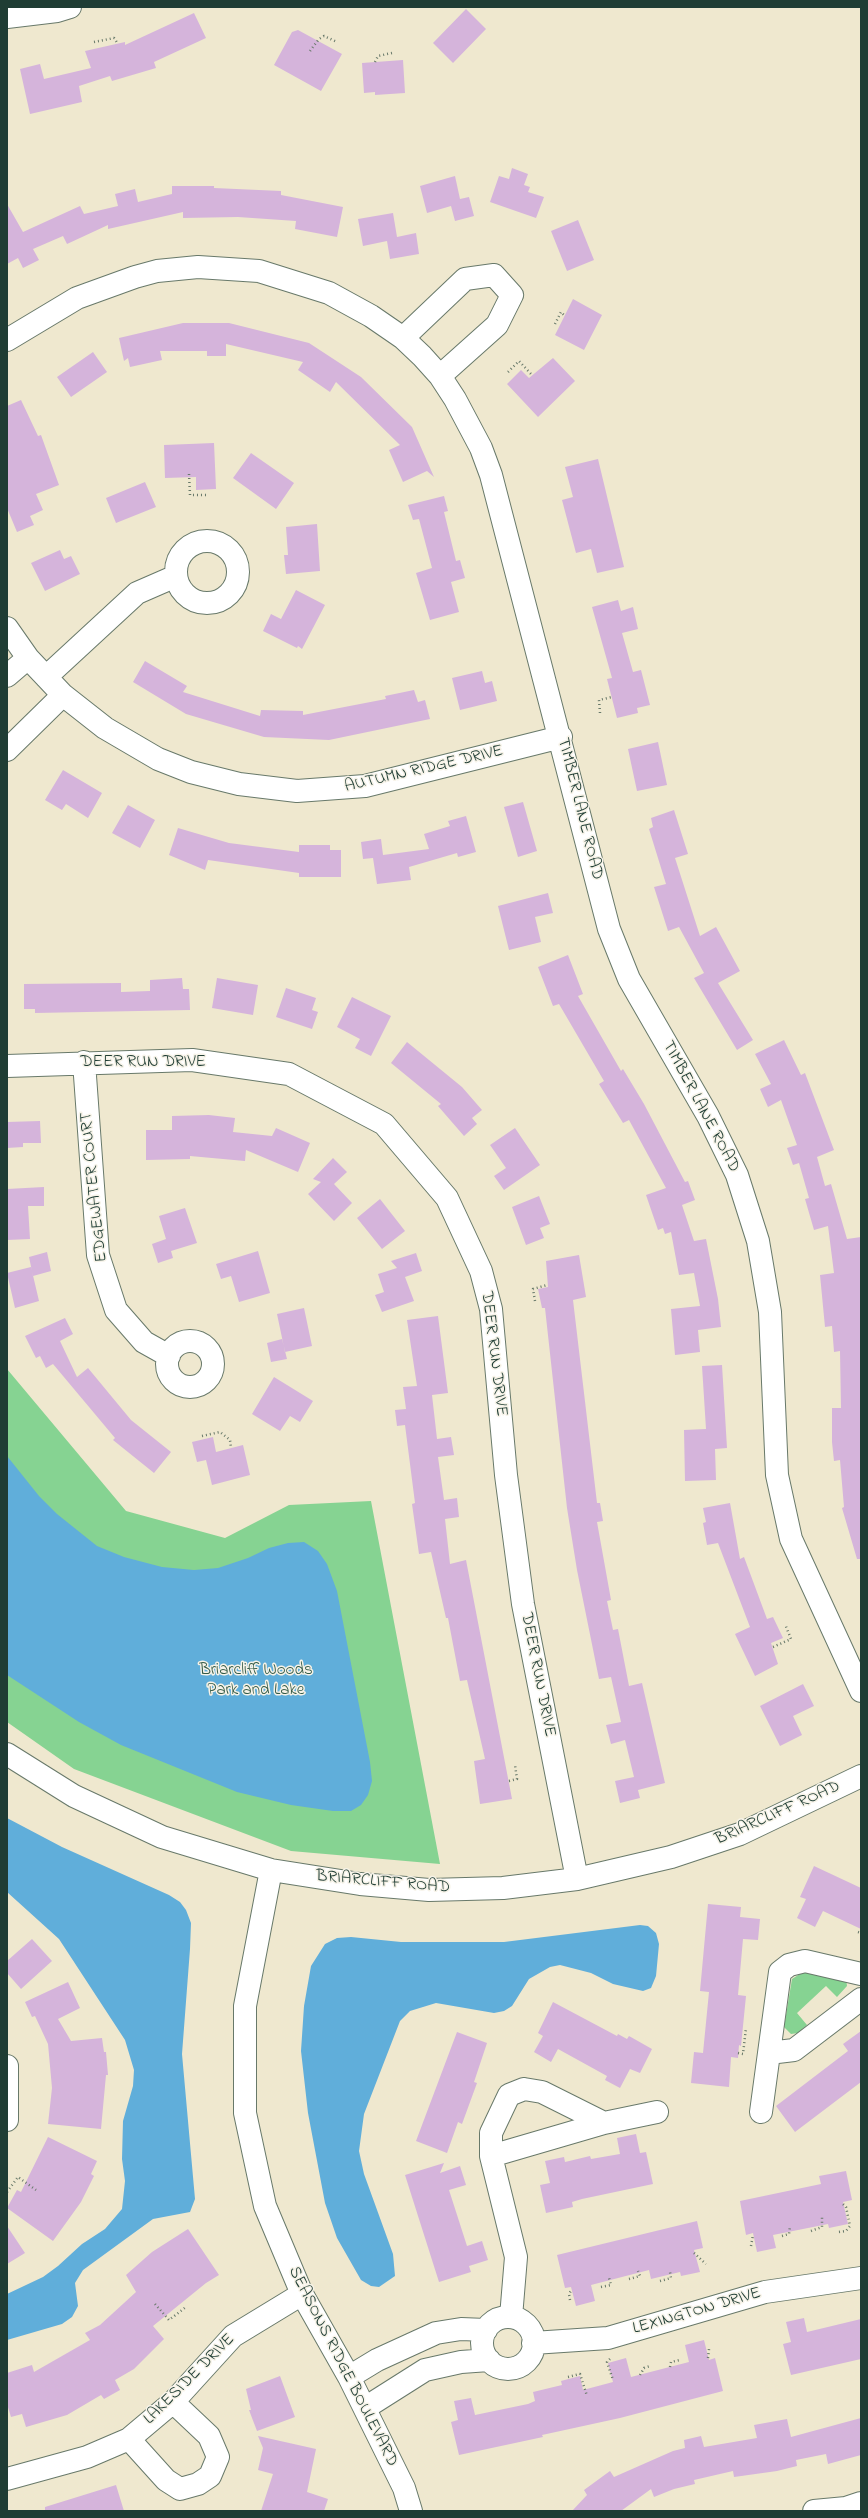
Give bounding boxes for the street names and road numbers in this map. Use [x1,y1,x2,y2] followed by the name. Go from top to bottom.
[551,736,607,882] street label: TIMBER LANE ROAD
[343,742,505,798] street label: AUTUMN RIDGE DRIVE
[657,1038,743,1176] street label: TIMBER LANE ROAD
[80,1053,206,1073] street label: DEER RUN DRIVE
[77,1111,113,1263] street label: EDGEWATER COURT
[475,1290,511,1418] street label: DEER RUN DRIVE
[515,1611,559,1739] street label: DEER RUN DRIVE
[712,1777,844,1851] street label: BRIARCLIFF ROAD
[315,1867,451,1899] street label: BRIARCLIFF ROAD
[283,2264,401,2470] street label: SEASONS RIDGE BOULEVARD
[631,2284,763,2340] street label: LEXINGTON DRIVE
[140,2330,240,2430] street label: LAKESIDE DRIVE

